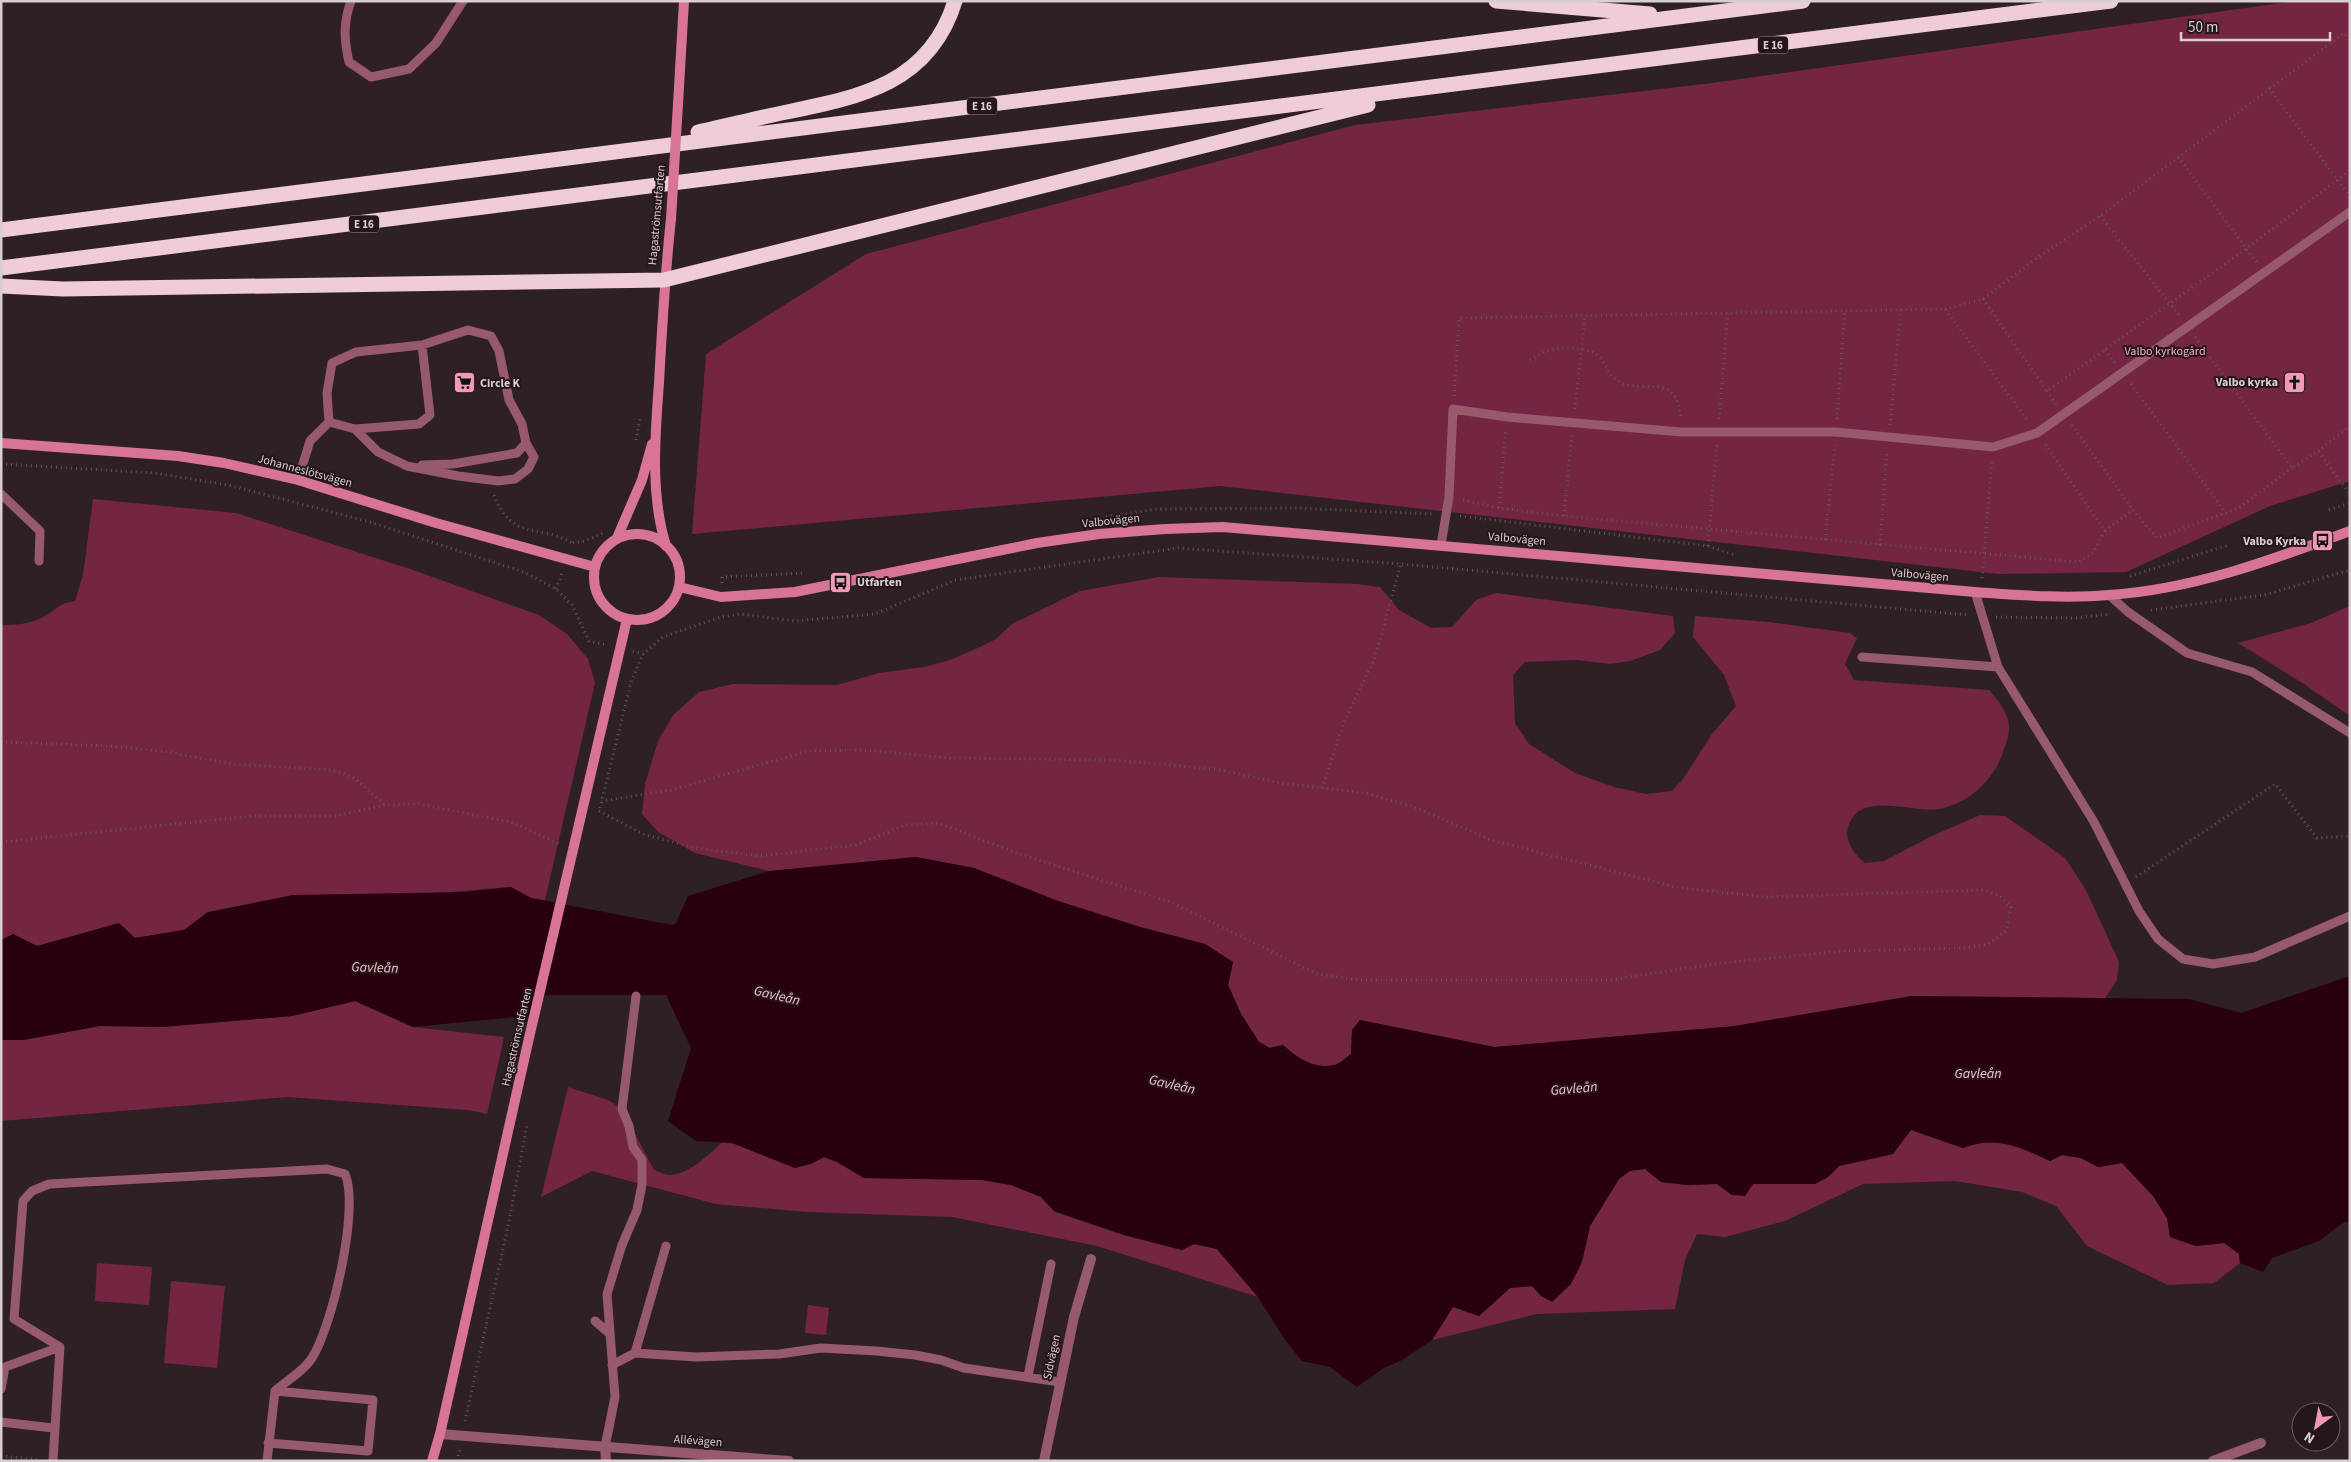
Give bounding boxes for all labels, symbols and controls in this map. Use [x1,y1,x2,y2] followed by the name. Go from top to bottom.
[2181,10,2330,42] scale bar
[2188,17,2218,38] text: 50 m
[1758,36,1788,54] road number: E 16
[967,98,997,114] road number: E 16
[644,164,670,266] street label: Hagaströmsutfarten
[349,215,379,232] road number: E 16
[2124,343,2206,360] park label: Valbo kyrkogård
[2282,370,2306,394] church icon: Valbo kyrka
[452,371,476,395] supermarket icon: Circle K
[2215,374,2278,391] place label: Valbo kyrka
[480,375,521,392] place label: Circle K
[256,450,354,492] street label: Johanneslötsvägen
[1081,510,1141,532] street label: Valbovägen
[1487,528,1547,550] street label: Valbovägen
[2310,529,2334,553] bus stop icon: Valbo Kyrka
[2242,533,2306,550] place label: Valbo Kyrka
[1890,564,1950,586] street label: Valbovägen
[829,570,853,594] bus stop icon: Utfarten
[857,574,902,591] place label: Utfarten
[351,957,399,979] water label: Gavleån
[752,981,802,1011] water label: Gavleån
[497,986,537,1088] street label: Hagaströmsutfarten
[1954,1064,2002,1084] water label: Gavleån
[1147,1070,1197,1100] water label: Gavleån
[1550,1077,1598,1101] water label: Gavleån
[1039,1333,1065,1381] street label: Sidvägen
[2291,1402,2341,1452] north arrow
[2300,1426,2319,1448] text: N
[673,1431,723,1451] street label: Allévägen

